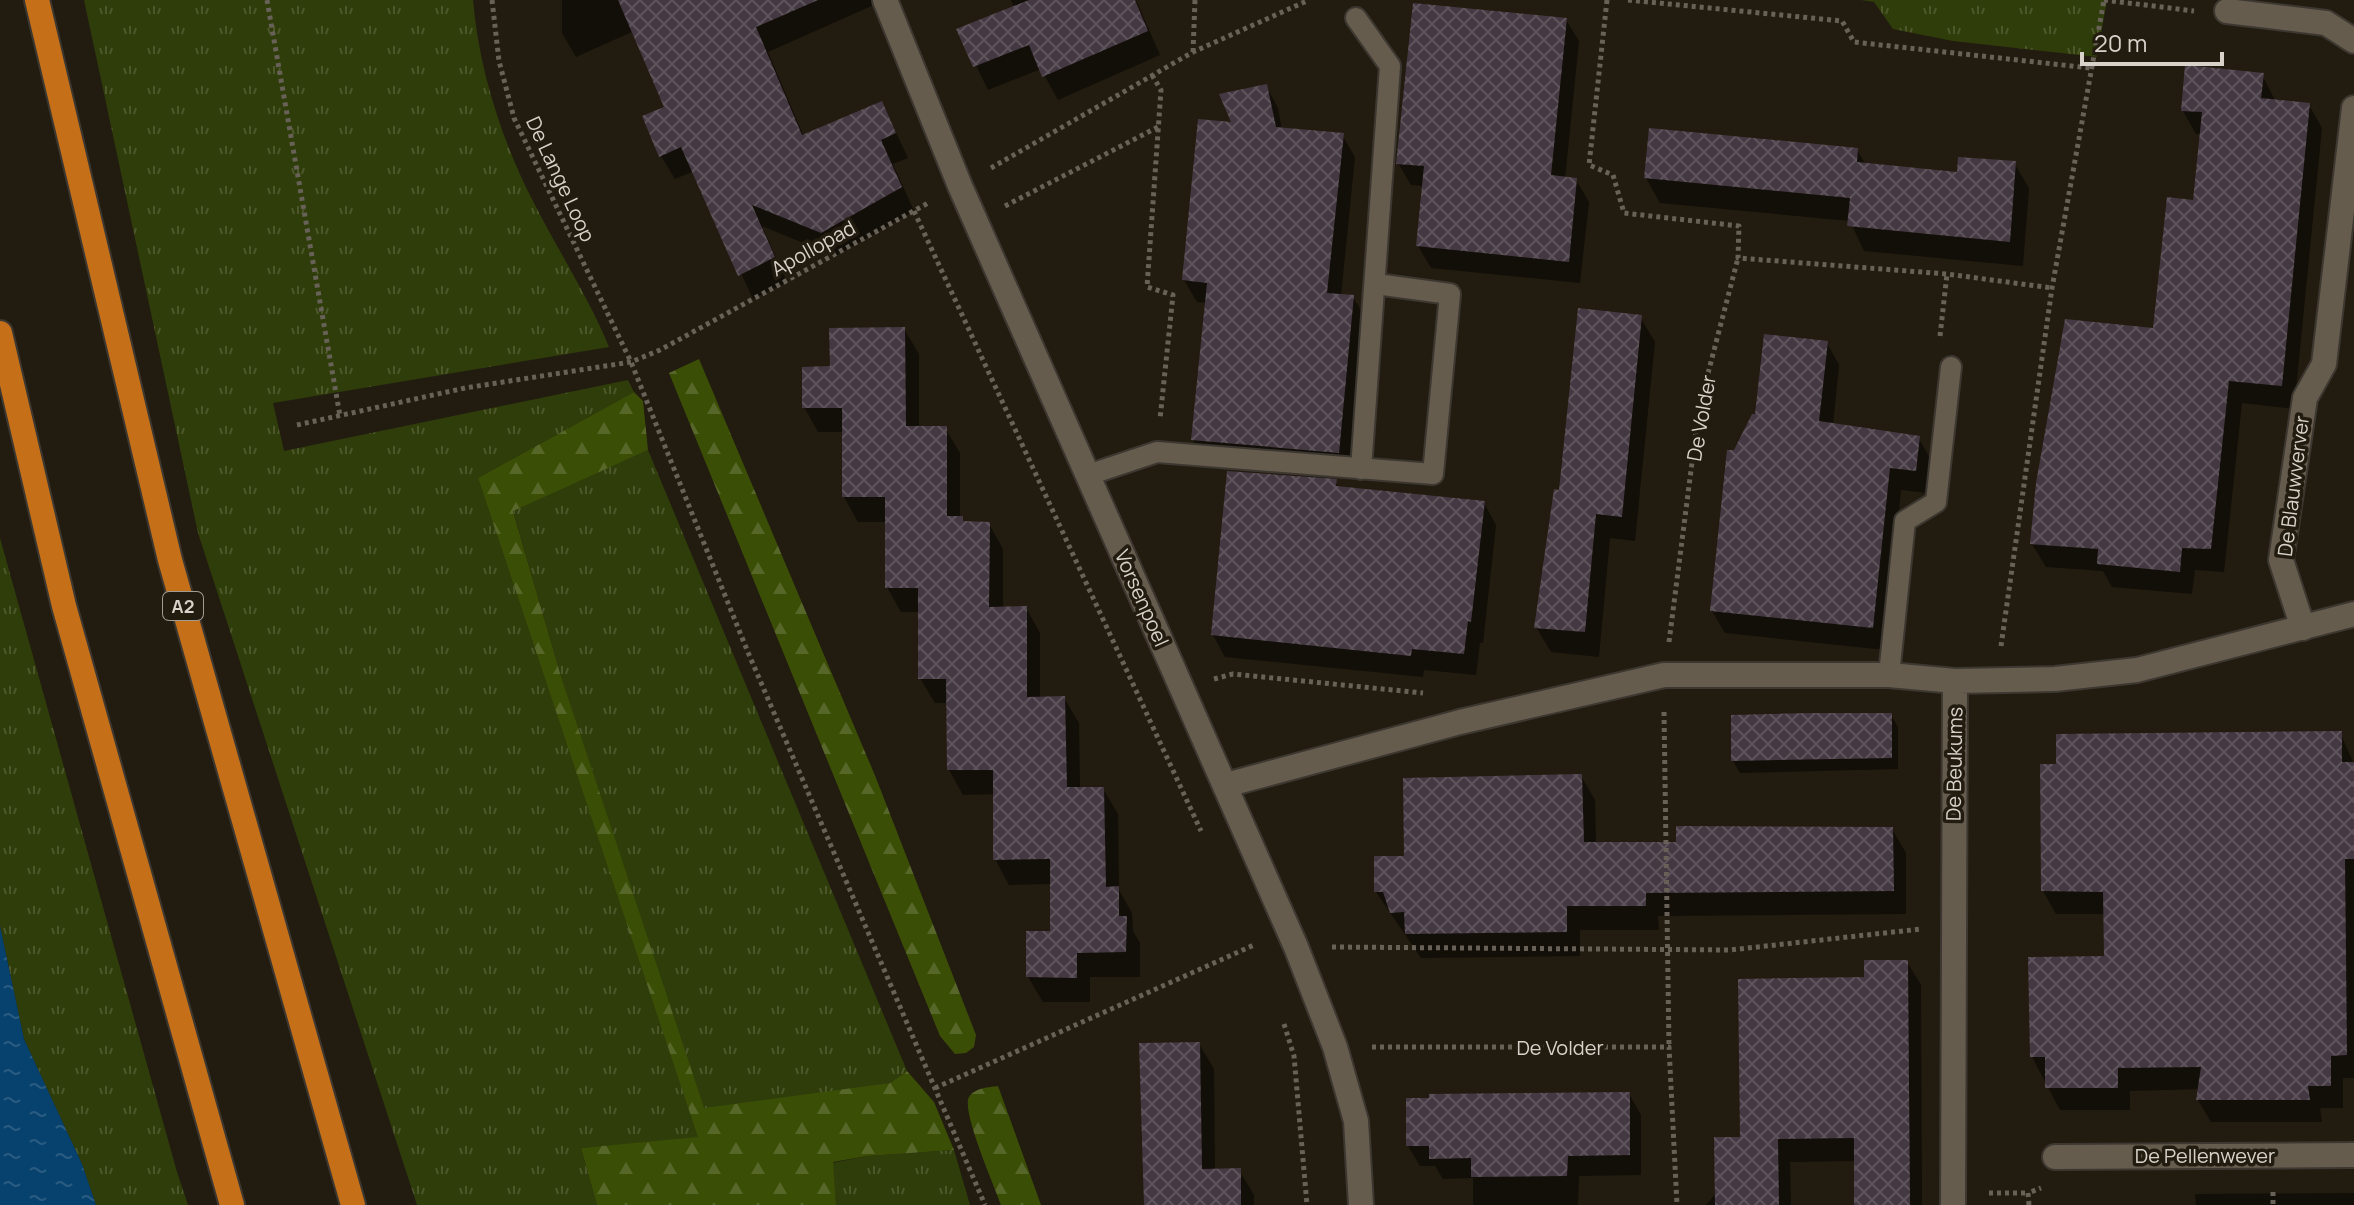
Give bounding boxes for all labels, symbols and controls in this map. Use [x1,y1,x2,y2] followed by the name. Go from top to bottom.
[2082,16,2222,66] scale bar
[2094,26,2147,59] text: 20 m
[520,112,602,246] street label: De Lange Loop
[766,214,860,282] street label: Apollopad
[1680,373,1722,463] street label: De Volder
[2271,414,2315,558] street label: De Blauwverver
[1109,545,1175,651] street label: Vorsenpoel
[163,592,203,620] road number: A2
[1940,707,1968,821] street label: De Beukums
[1516,1034,1604,1061] street label: De Volder
[2135,1142,2275,1169] street label: De Pellenwever

